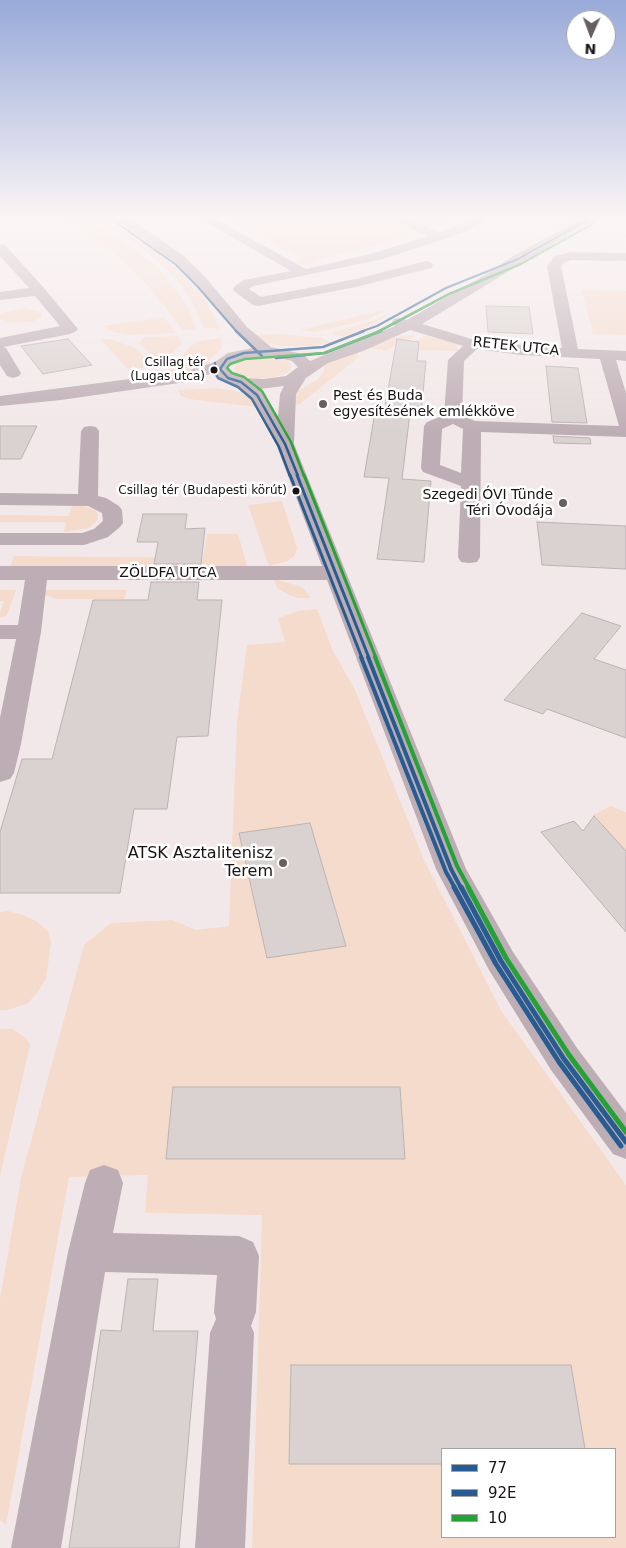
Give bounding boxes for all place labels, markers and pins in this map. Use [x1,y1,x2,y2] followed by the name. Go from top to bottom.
[130,356,205,384] place label: Csillag tér (Lugas utca)
[209,365,219,375] marker: Csillag tér (Lugas utca)
[333,388,515,421] place label: Pest és Buda egyesítésének emlékköve
[317,398,329,410] marker: Pest és Buda egyesítésének emlékköve
[118,484,287,498] place label: Csillag tér (Budapesti körút)
[291,486,301,496] marker: Csillag tér (Budapesti körút)
[423,487,553,520] place label: Szegedi ÓVI Tünde Téri Óvodája
[557,497,569,509] marker: Szegedi ÓVI Tünde Téri Óvodája
[128,844,273,882] place label: ATSK Asztalitenisz Terem
[277,857,289,869] marker: ATSK Asztalitenisz Terem

